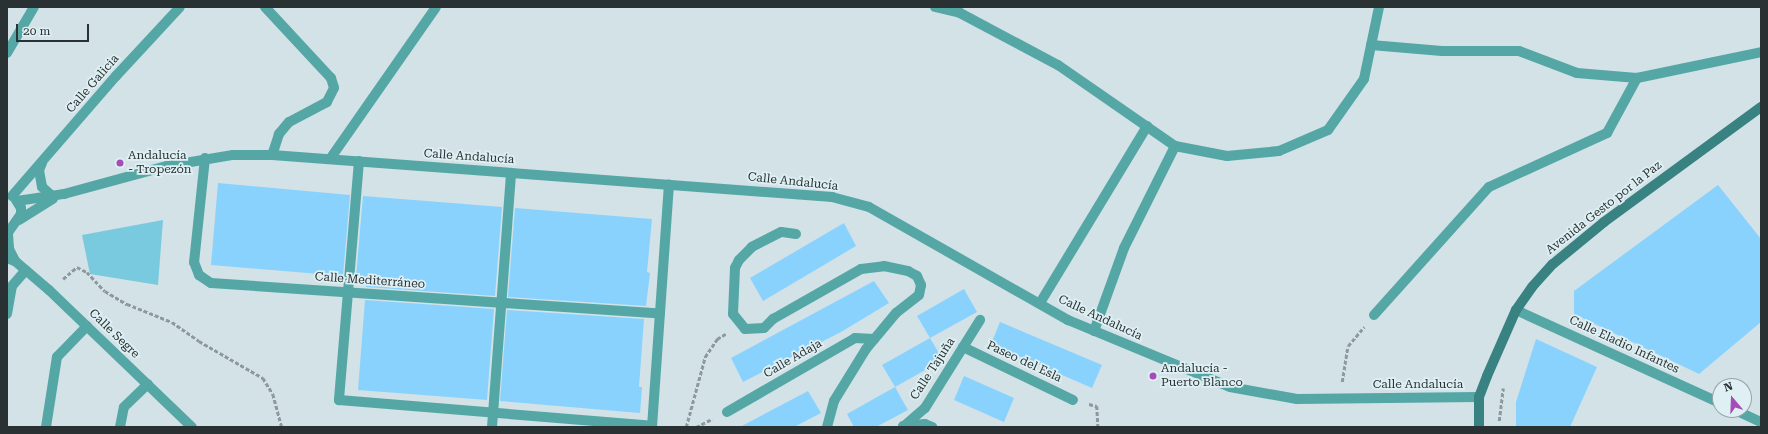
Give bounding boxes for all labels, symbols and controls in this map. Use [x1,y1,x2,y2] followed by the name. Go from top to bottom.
[18,16,91,42] scale bar
[23,24,50,38] text: 20 m
[64,52,122,116] street label: Calle Galicia
[423,147,515,167] street label: Calle Andalucía
[128,149,192,177] place label: Andalucía - Tropezón
[115,158,125,168] marker: Andalucía - Tropezón
[1543,158,1665,258] street label: Avenida Gesto por la Paz
[747,170,839,194] street label: Calle Andalucía
[314,270,426,292] street label: Calle Mediterráneo
[1056,292,1144,344] street label: Calle Andalucía
[86,306,142,362] street label: Calle Segre
[1567,313,1681,377] street label: Calle Eladio Infantes
[908,335,958,403] street label: Calle Tajuña
[761,337,825,381] street label: Calle Adaja
[984,338,1064,386] street label: Paseo del Esla
[1161,362,1243,390] place label: Andalucía - Puerto Blanco
[1148,371,1158,381] marker: Andalucía - Puerto Blanco
[1373,378,1463,392] street label: Calle Andalucía
[1712,378,1752,418] north arrow
[1722,380,1734,395] text: N

